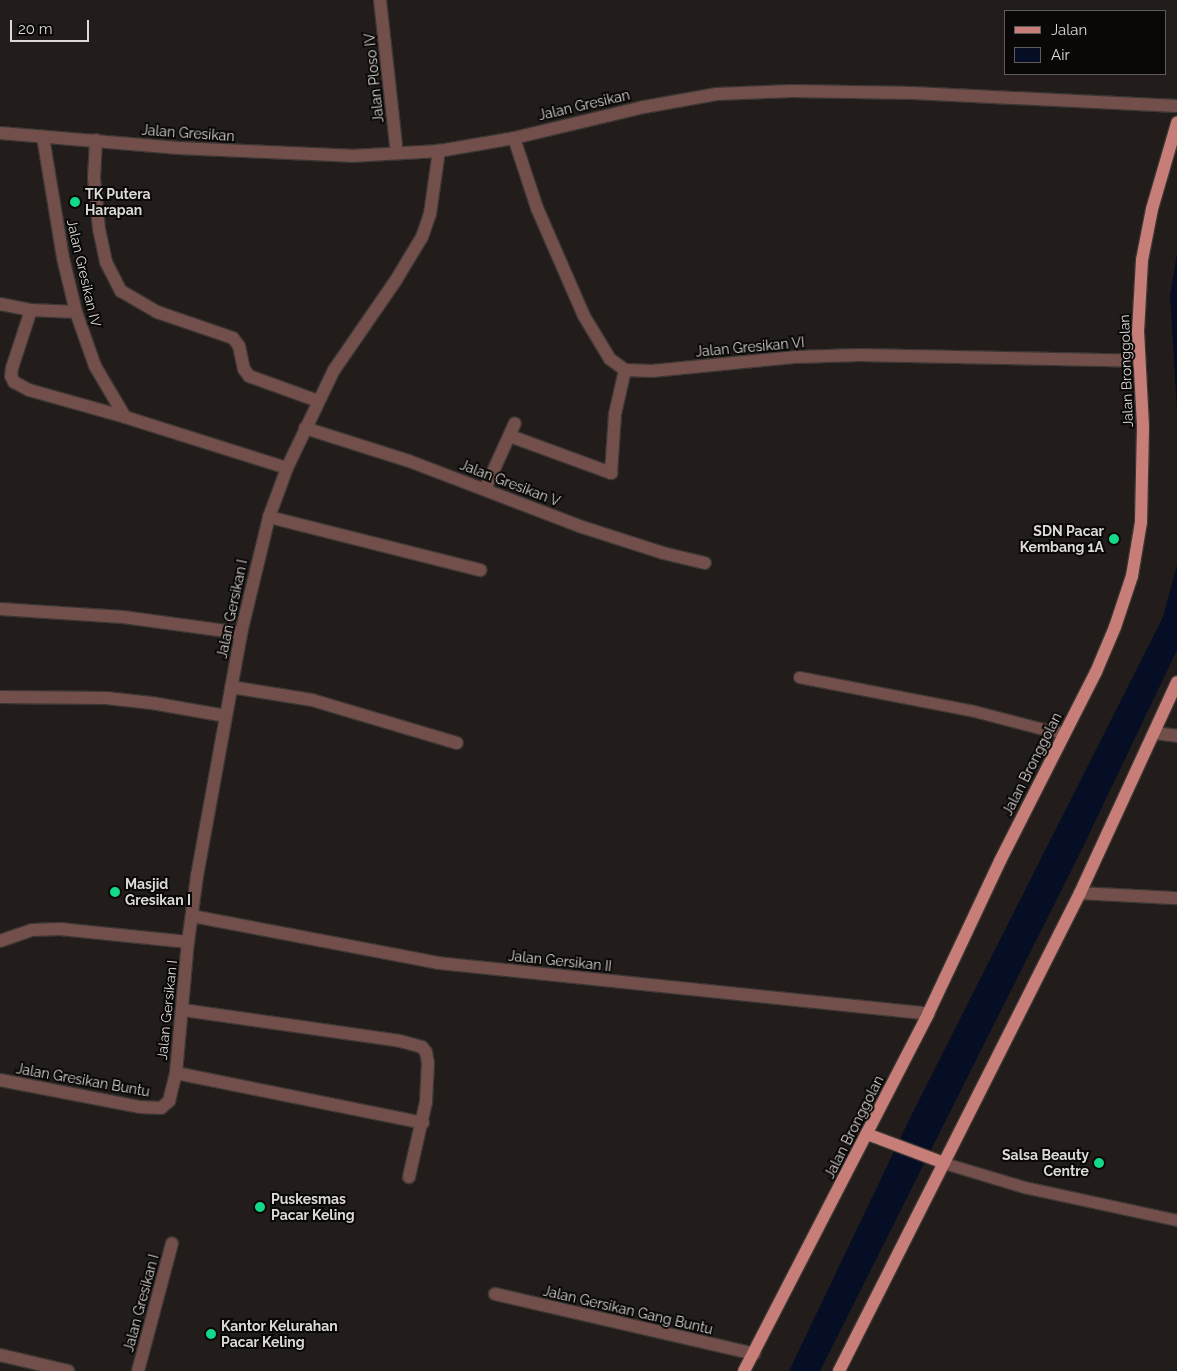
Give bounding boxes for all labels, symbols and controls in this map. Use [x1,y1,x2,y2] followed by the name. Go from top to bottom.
[12,10,91,42] scale bar
[1004,10,1167,75] legend
[18,20,53,38] text: 20 m
[1051,21,1087,39] text: Jalan
[361,32,387,124] street label: Jalan Ploso IV
[1051,46,1070,64] text: Air
[537,86,631,124] street label: Jalan Gresikan
[141,121,235,145] street label: Jalan Gresikan
[85,186,151,218] place label: TK Putera Harapan
[69,196,81,208] marker: TK Putera Harapan
[63,218,105,328] street label: Jalan Gresikan IV
[1116,314,1136,428] street label: Jalan Bronggolan
[695,334,805,360] street label: Jalan Gresikan VI
[457,456,563,510] street label: Jalan Gresikan V
[1020,523,1104,556] place label: SDN Pacar Kembang 1A
[1108,533,1120,545] marker: SDN Pacar Kembang 1A
[213,558,251,660] street label: Jalan Gersikan I
[999,710,1065,818] street label: Jalan Bronggolan
[125,876,191,909] place label: Masjid Gresikan I
[109,886,121,898] marker: Masjid Gresikan I
[507,947,613,975] street label: Jalan Gersikan II
[153,959,181,1061] street label: Jalan Gersikan I
[15,1060,151,1100] street label: Jalan Gresikan Buntu
[821,1073,887,1181] street label: Jalan Bronggolan
[1002,1147,1089,1180] place label: Salsa Beauty Centre
[1093,1157,1105,1169] marker: Salsa Beauty Centre
[271,1191,355,1224] place label: Puskesmas Pacar Keling
[253,1200,267,1214] marker: Puskesmas Pacar Keling
[120,1252,162,1354] street label: Jalan Gresikan I
[541,1282,715,1338] street label: Jalan Gersikan Gang Buntu
[221,1318,338,1350] place label: Kantor Kelurahan Pacar Keling
[205,1328,217,1340] marker: Kantor Kelurahan Pacar Keling

